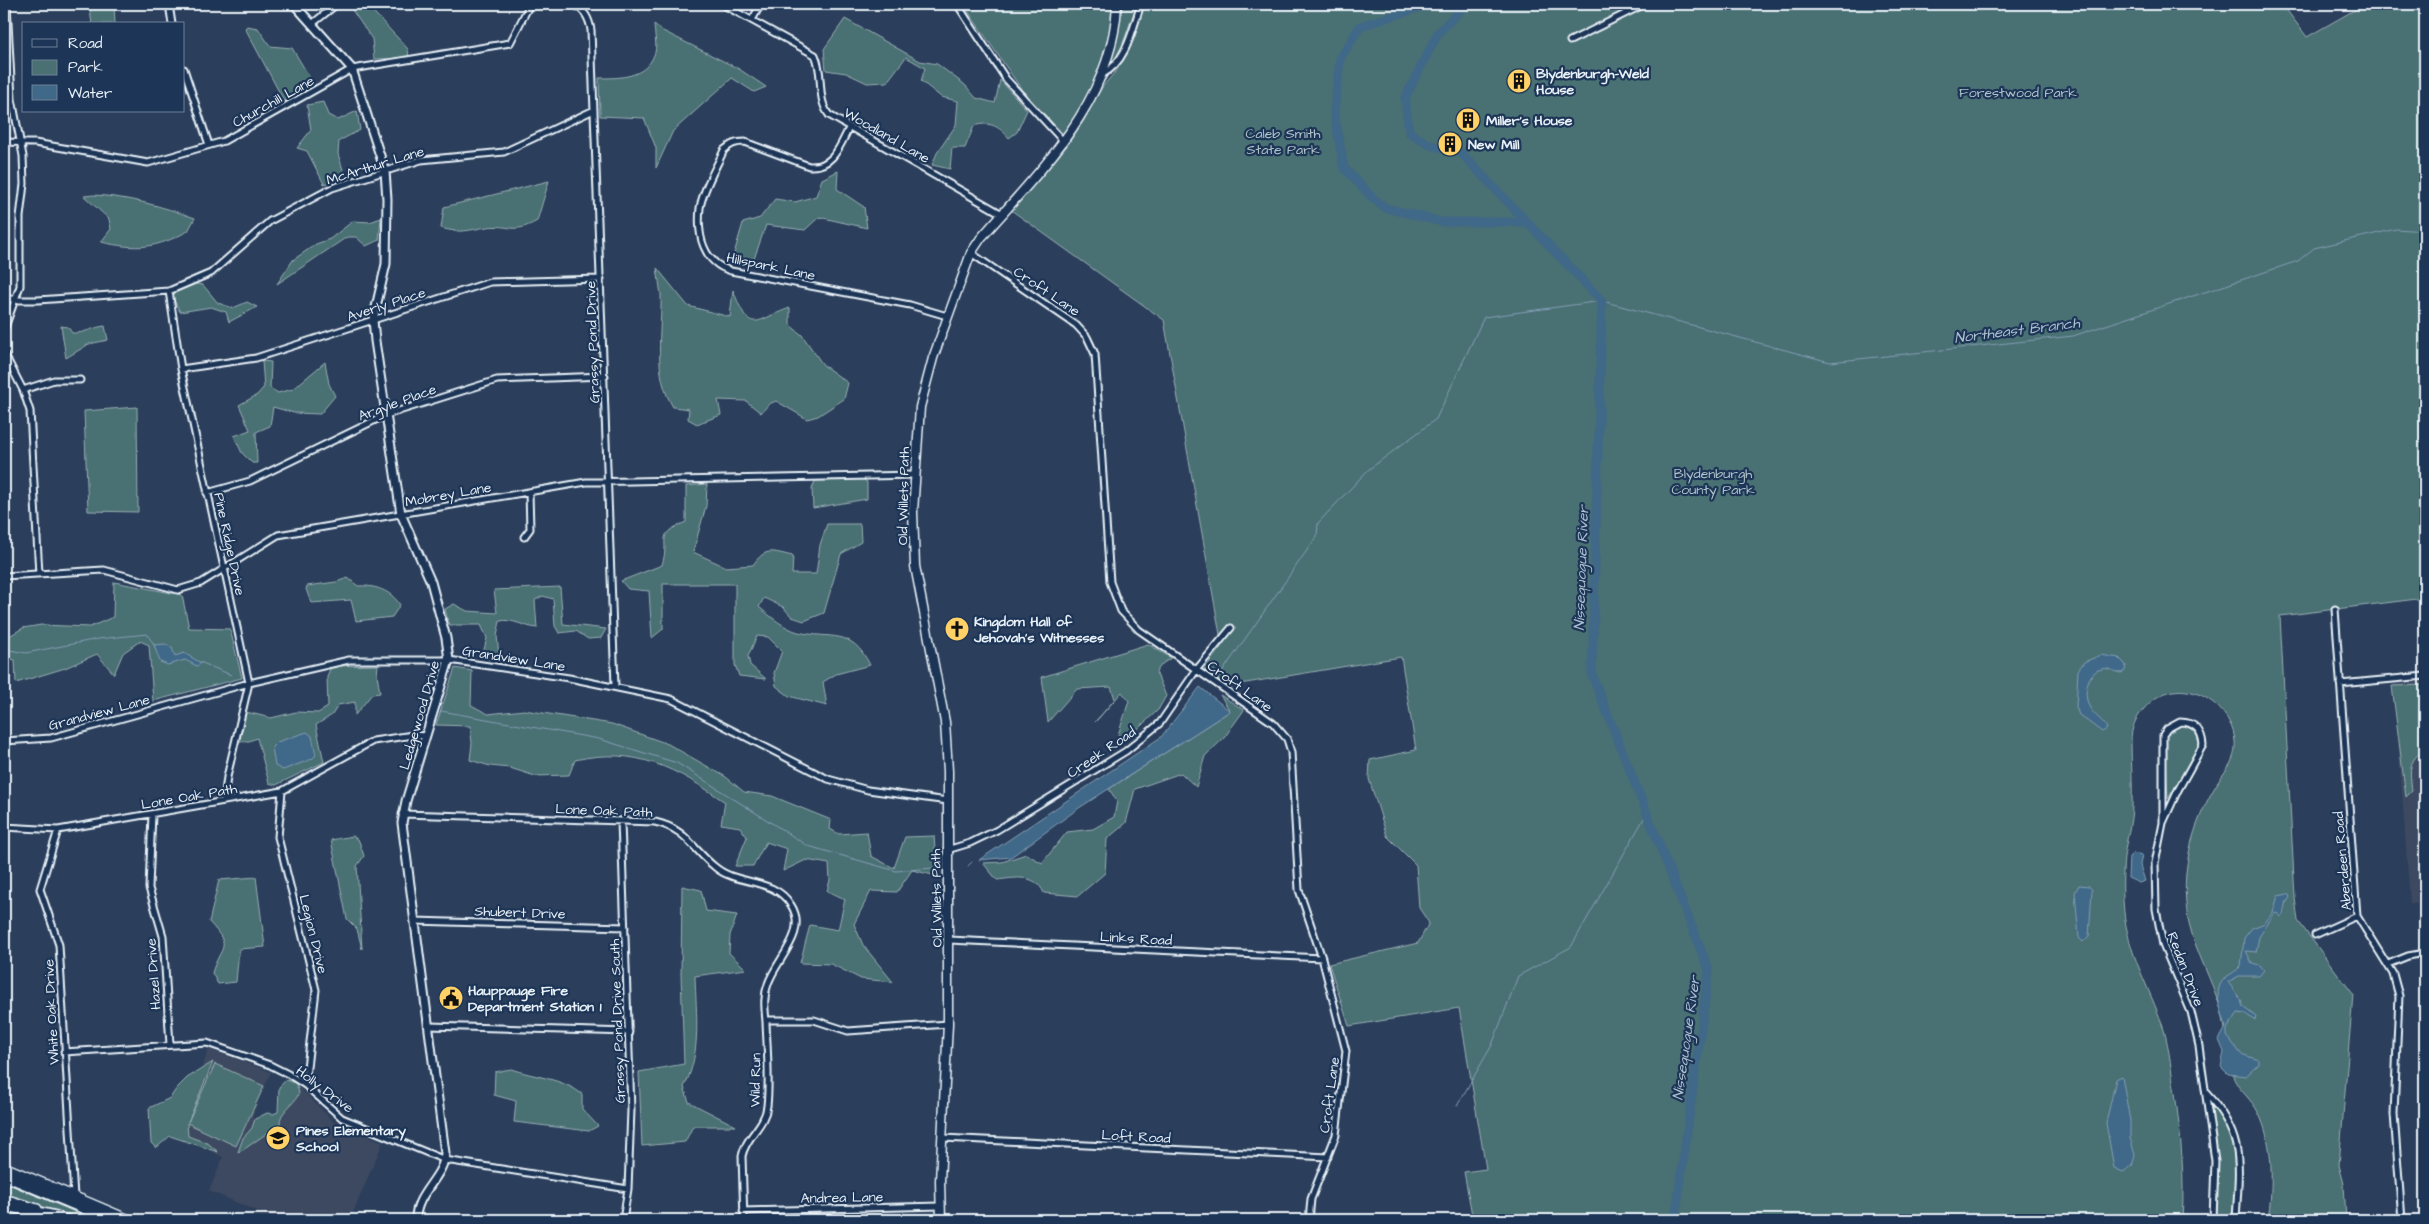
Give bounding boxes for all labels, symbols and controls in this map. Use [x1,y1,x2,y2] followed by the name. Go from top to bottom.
[22,22,185,112] legend
[68,33,103,54] text: Road
[68,57,103,78] text: Park
[1536,64,1650,100] place label: Blydenburgh-Weld House
[1506,68,1532,94] building icon: Blydenburgh-Weld House
[229,71,318,133] street label: Churchill Lane
[68,83,112,104] text: Water
[1959,83,2077,103] park label: Forestwood Park
[840,103,934,169] street label: Woodland Lane
[1455,107,1481,133] building icon: Miller's House
[1486,111,1573,131] place label: Miller's House
[1246,124,1321,160] park label: Caleb Smith State Park
[1437,131,1463,157] building icon: New Mill
[1468,135,1520,155] place label: New Mill
[324,141,427,190] street label: McArthur Lane
[725,248,817,286] street label: Hillspark Lane
[1009,262,1084,322] street label: Croft Lane
[581,280,605,403] street label: Grassy Pond Drive
[344,283,429,327] street label: Averly Place
[1953,312,2081,349] water label: Northeast Branch
[356,379,440,426] street label: Argyle Place
[893,447,915,545] street label: Old Willets Path
[1671,464,1755,500] park label: Blydenburgh County Park
[403,477,493,512] street label: Mobrey Lane
[208,491,250,598] street label: Pine Ridge Drive
[1569,503,1595,631] water label: Nissequogue River
[973,612,1104,648] place label: Kingdom Hall of Jehovah’s Witnesses
[944,616,970,642] church icon: Kingdom Hall of Jehovah’s Witnesses
[461,641,567,677] street label: Grandview Lane
[1203,656,1277,718] street label: Croft Lane
[395,658,445,772] street label: Ledgewood Drive
[46,690,152,736] street label: Grandview Lane
[1063,722,1140,783] street label: Creek Road
[140,779,239,815] street label: Lone Oak Path
[555,799,653,823] street label: Lone Oak Path
[2329,811,2357,911] street label: Aberdeen Road
[926,848,948,947] street label: Old Willets Path
[294,893,333,976] street label: Legion Drive
[474,901,566,925] street label: Shubert Drive
[1099,927,1173,951] street label: Links Road
[2162,929,2209,1010] street label: Redan Drive
[141,937,166,1010] street label: Hazel Drive
[605,938,631,1103] street label: Grassy Pond Drive South
[39,958,65,1065] street label: White Oak Drive
[1667,973,1707,1102] water label: Nissequogue River
[468,981,602,1017] place label: Hauppauge Fire Department Station 1
[438,985,464,1011] public building icon: Hauppauge Fire Department Station 1
[746,1053,766,1107] street label: Wild Run
[1315,1055,1345,1134] street label: Croft Lane
[291,1061,358,1118] street label: Holly Drive
[295,1121,406,1157] place label: Pines Elementary School
[265,1125,291,1151] school or university icon: Pines Elementary School
[1101,1125,1171,1149] street label: Loft Road
[801,1187,884,1209] street label: Andrea Lane

